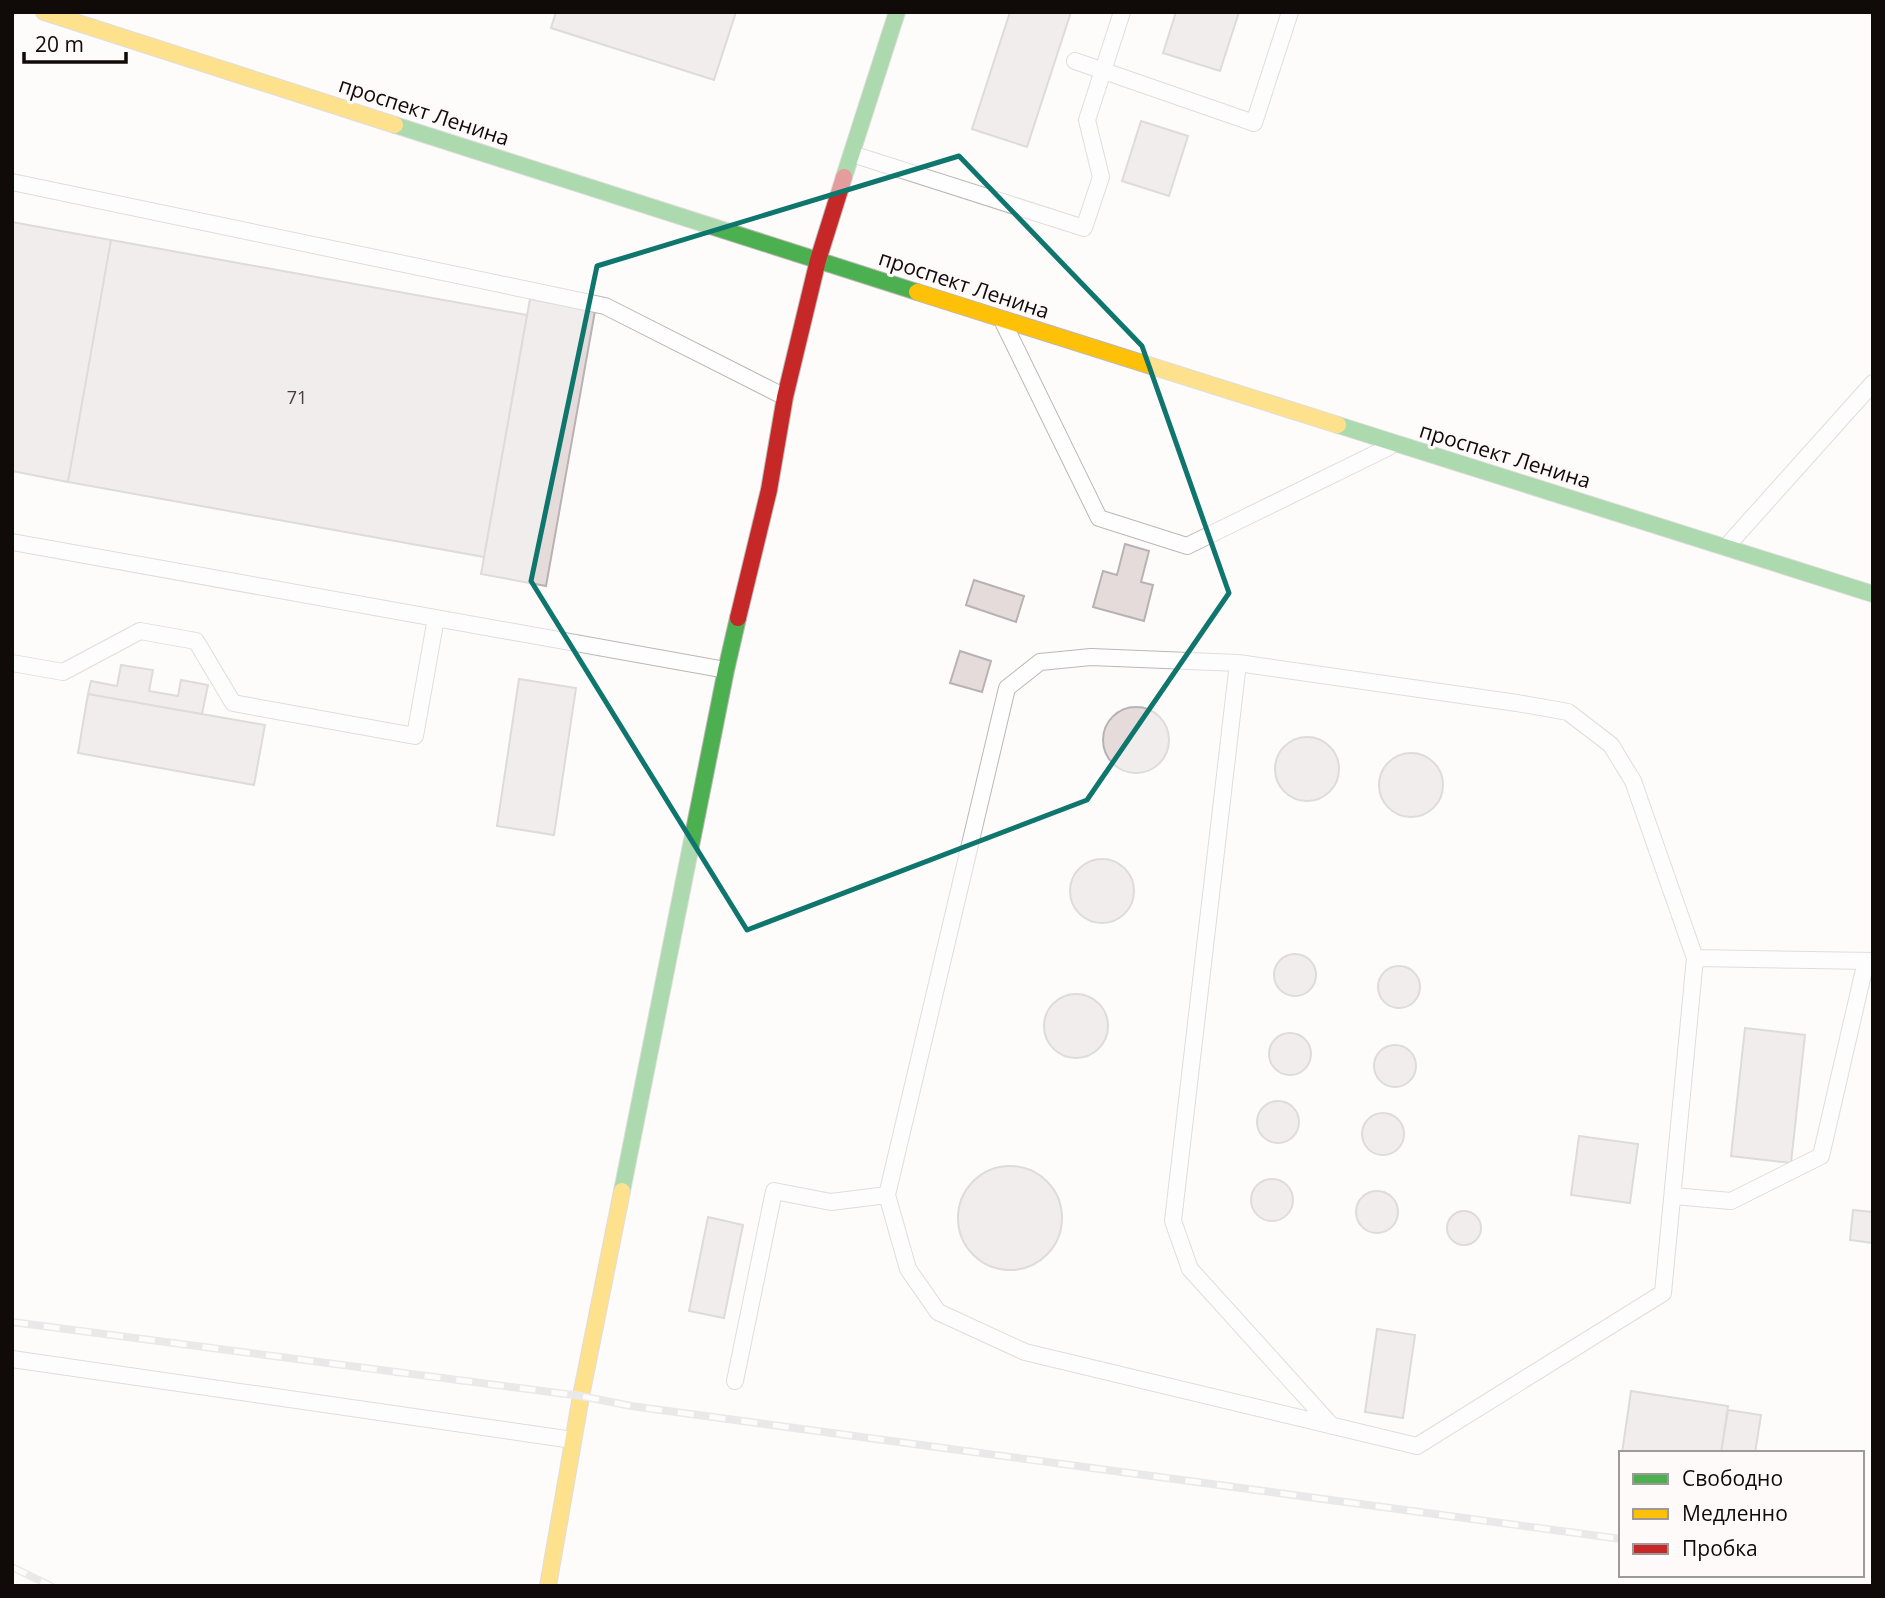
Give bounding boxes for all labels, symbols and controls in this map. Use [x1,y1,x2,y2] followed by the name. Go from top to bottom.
[24,21,126,65] scale bar
[35,30,84,58] text: 20 m
[335,70,513,152] street label: проспект Ленина
[875,243,1053,325] street label: проспект Ленина
[287,385,307,409] house number: 71
[1416,416,1594,494] street label: проспект Ленина
[1619,1451,1864,1577] legend
[1682,1464,1783,1492] text: Свободно
[1682,1499,1788,1527] text: Медленно
[1682,1534,1758,1562] text: Пробка

